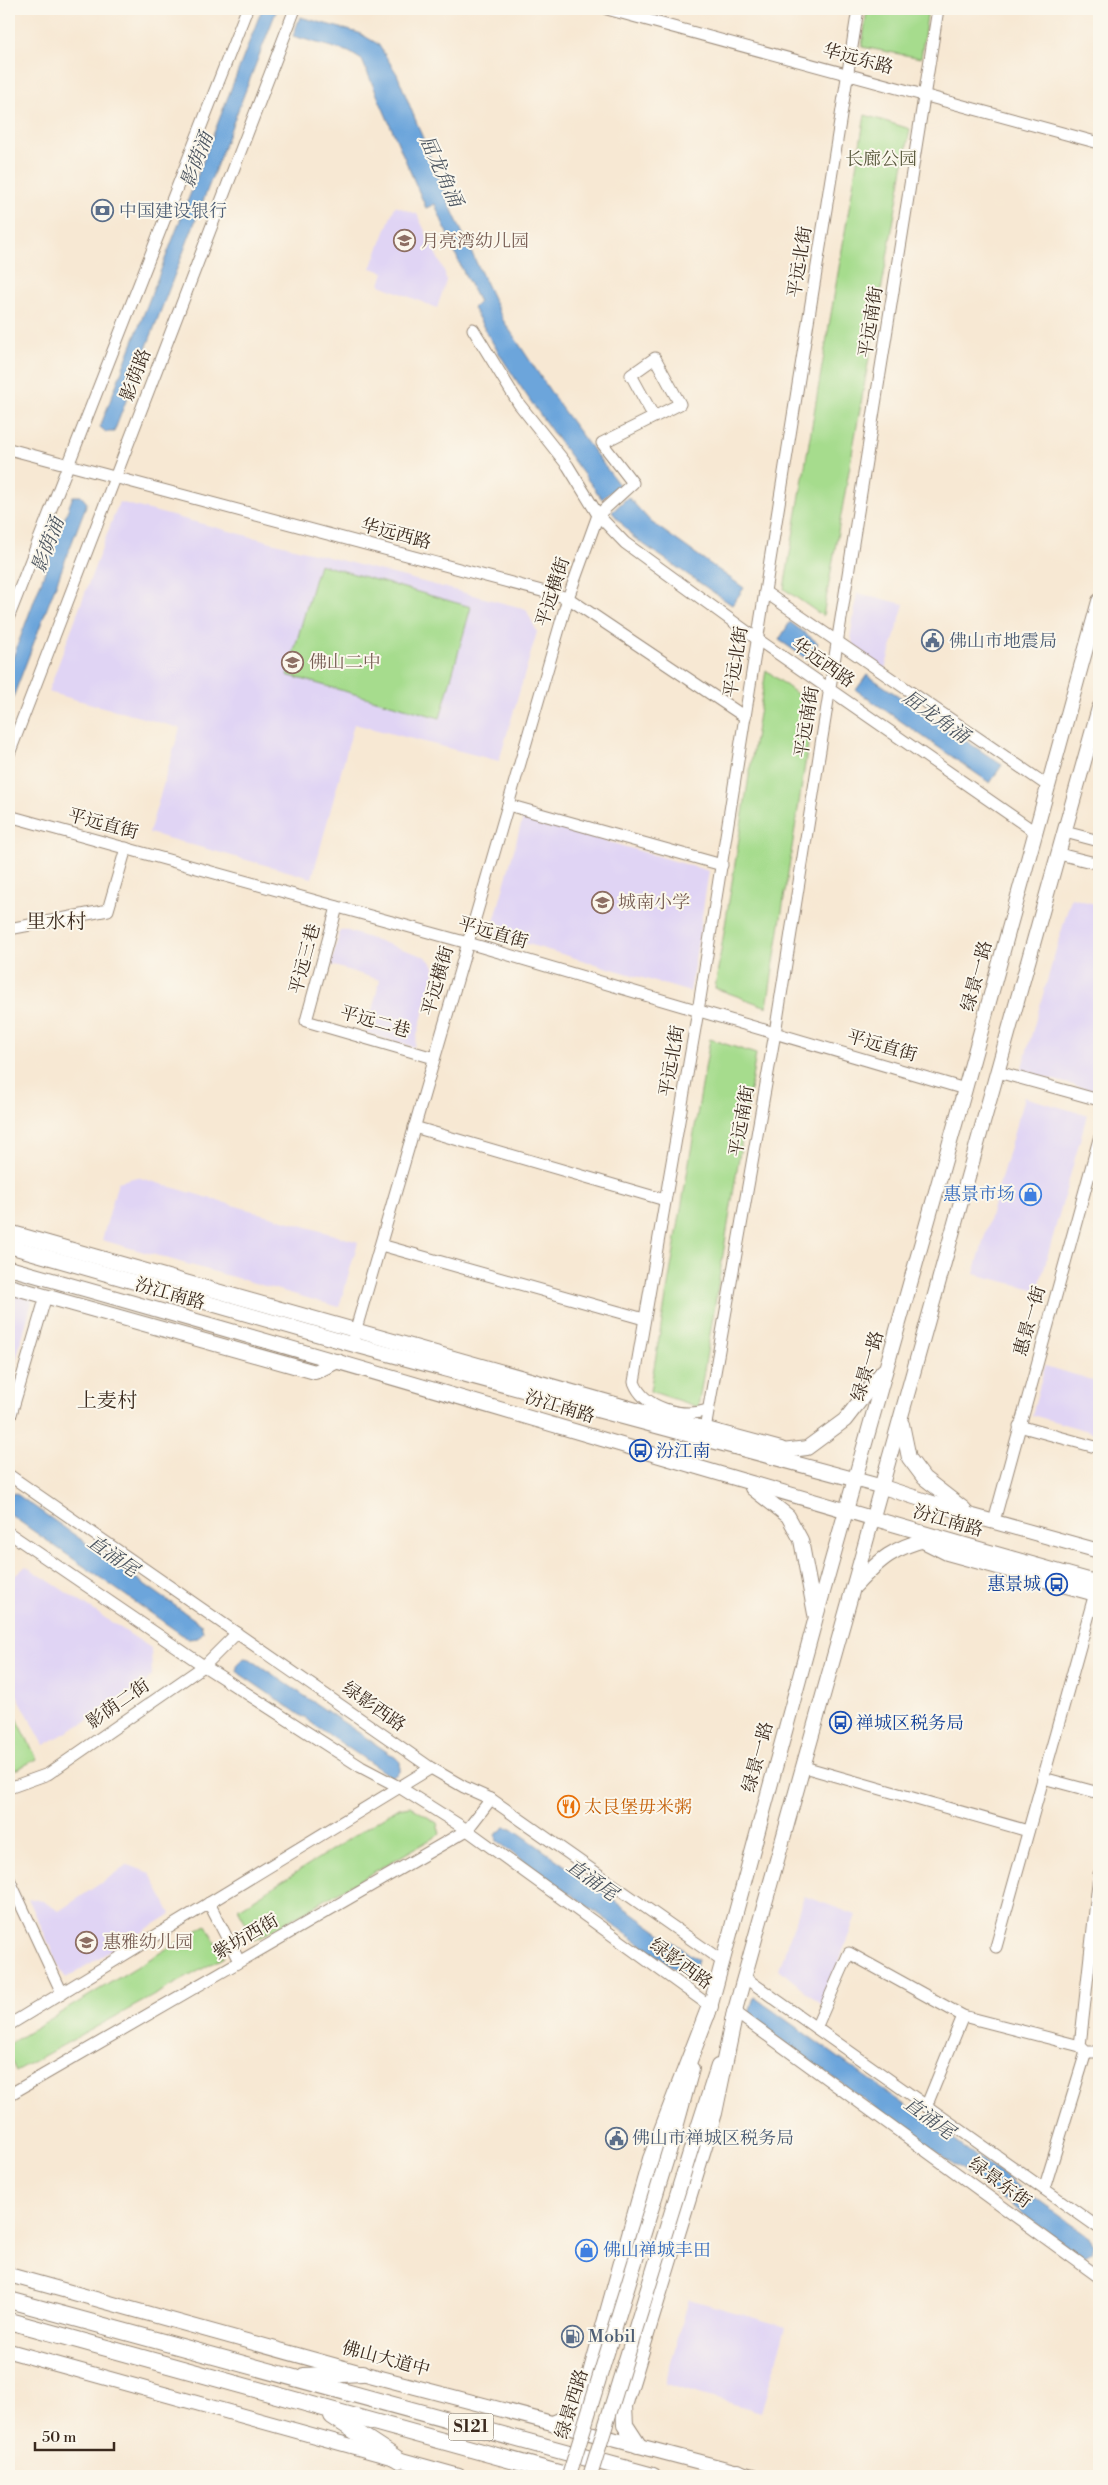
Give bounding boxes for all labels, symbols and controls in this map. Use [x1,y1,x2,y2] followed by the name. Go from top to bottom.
[820,39,896,79] street label: 华远东路
[176,127,219,191] water label: 影荫涌
[414,131,469,212] water label: 屈龙角涌
[845,148,917,171] park label: 长廊公园
[91,199,115,223] bank icon: 中国建设银行
[119,200,227,223] place label: 中国建设银行
[783,225,817,299] street label: 平远北街
[393,229,417,253] school or university icon: 月亮湾幼儿园
[421,230,529,253] place label: 月亮湾幼儿园
[854,285,888,359] street label: 平远南街
[116,346,156,404] street label: 影荫路
[27,512,70,576] water label: 影荫涌
[358,514,434,554] street label: 华远西路
[531,554,575,630] street label: 平远横街
[719,625,753,699] street label: 平远北街
[921,629,945,653] public building icon: 佛山市地震局
[949,630,1057,653] place label: 佛山市地震局
[787,633,859,693] street label: 华远西路
[281,650,305,674] school or university icon: 佛山二中
[309,651,381,674] place label: 佛山二中
[790,685,824,759] street label: 平远南街
[898,685,976,750] water label: 屈龙角涌
[65,804,141,844] street label: 平远直街
[590,890,614,914] school or university icon: 城南小学
[618,891,690,914] place label: 城南小学
[26,910,86,935] district label: 里水村
[455,912,531,954] street label: 平远直街
[285,921,325,997] street label: 平远三巷
[957,938,997,1014] street label: 绿景一路
[417,943,459,1019] street label: 平远横街
[337,1001,413,1043] street label: 平远二巷
[654,1024,690,1098] street label: 平远北街
[844,1025,920,1067] street label: 平远直街
[724,1084,760,1158] street label: 平远南街
[1019,1182,1043,1206] shop icon: 惠景市场
[943,1183,1015,1206] place label: 惠景市场
[132,1273,208,1315] street label: 汾江南路
[1009,1283,1051,1359] street label: 惠景一街
[847,1328,889,1404] street label: 绿景一路
[522,1385,598,1429] street label: 汾江南路
[77,1389,137,1414] district label: 上麦村
[628,1439,652,1463] bus stop icon: 汾江南
[656,1440,710,1463] place label: 汾江南
[910,1500,986,1542] street label: 汾江南路
[83,1530,146,1584] water label: 直涌尾
[1045,1572,1069,1596] bus stop icon: 惠景城
[987,1573,1041,1596] place label: 惠景城
[82,1674,154,1734] street label: 影荫二街
[338,1677,410,1737] street label: 绿影西路
[828,1711,852,1735] bus stop icon: 禅城区税务局
[856,1712,964,1735] place label: 禅城区税务局
[738,1719,778,1795] street label: 绿景一路
[556,1795,580,1819] restaurant icon: 太艮堡毋米粥
[584,1796,692,1819] place label: 太艮堡毋米粥
[562,1854,625,1908] water label: 直涌尾
[209,1909,283,1965] street label: 紫坊西街
[75,1930,99,1954] school or university icon: 惠雅幼儿园
[103,1931,193,1954] place label: 惠雅幼儿园
[645,1934,717,1994] street label: 绿影西路
[899,2092,962,2146] water label: 直涌尾
[604,2126,628,2150] public building icon: 佛山市禅城区税务局
[632,2127,794,2150] place label: 佛山市禅城区税务局
[964,2153,1036,2213] street label: 绿景东街
[575,2238,599,2262] shop icon: 佛山禅城丰田
[603,2239,711,2262] place label: 佛山禅城丰田
[560,2324,584,2348] fuel station icon: Mobil
[588,2325,636,2348] place label: Mobil
[340,2336,432,2382] street label: 佛山大道中
[550,2366,594,2442] street label: 绿景西路
[448,2414,494,2440] road number: S121
[35,2420,114,2452] scale bar
[42,2428,76,2447] text: 50 m

